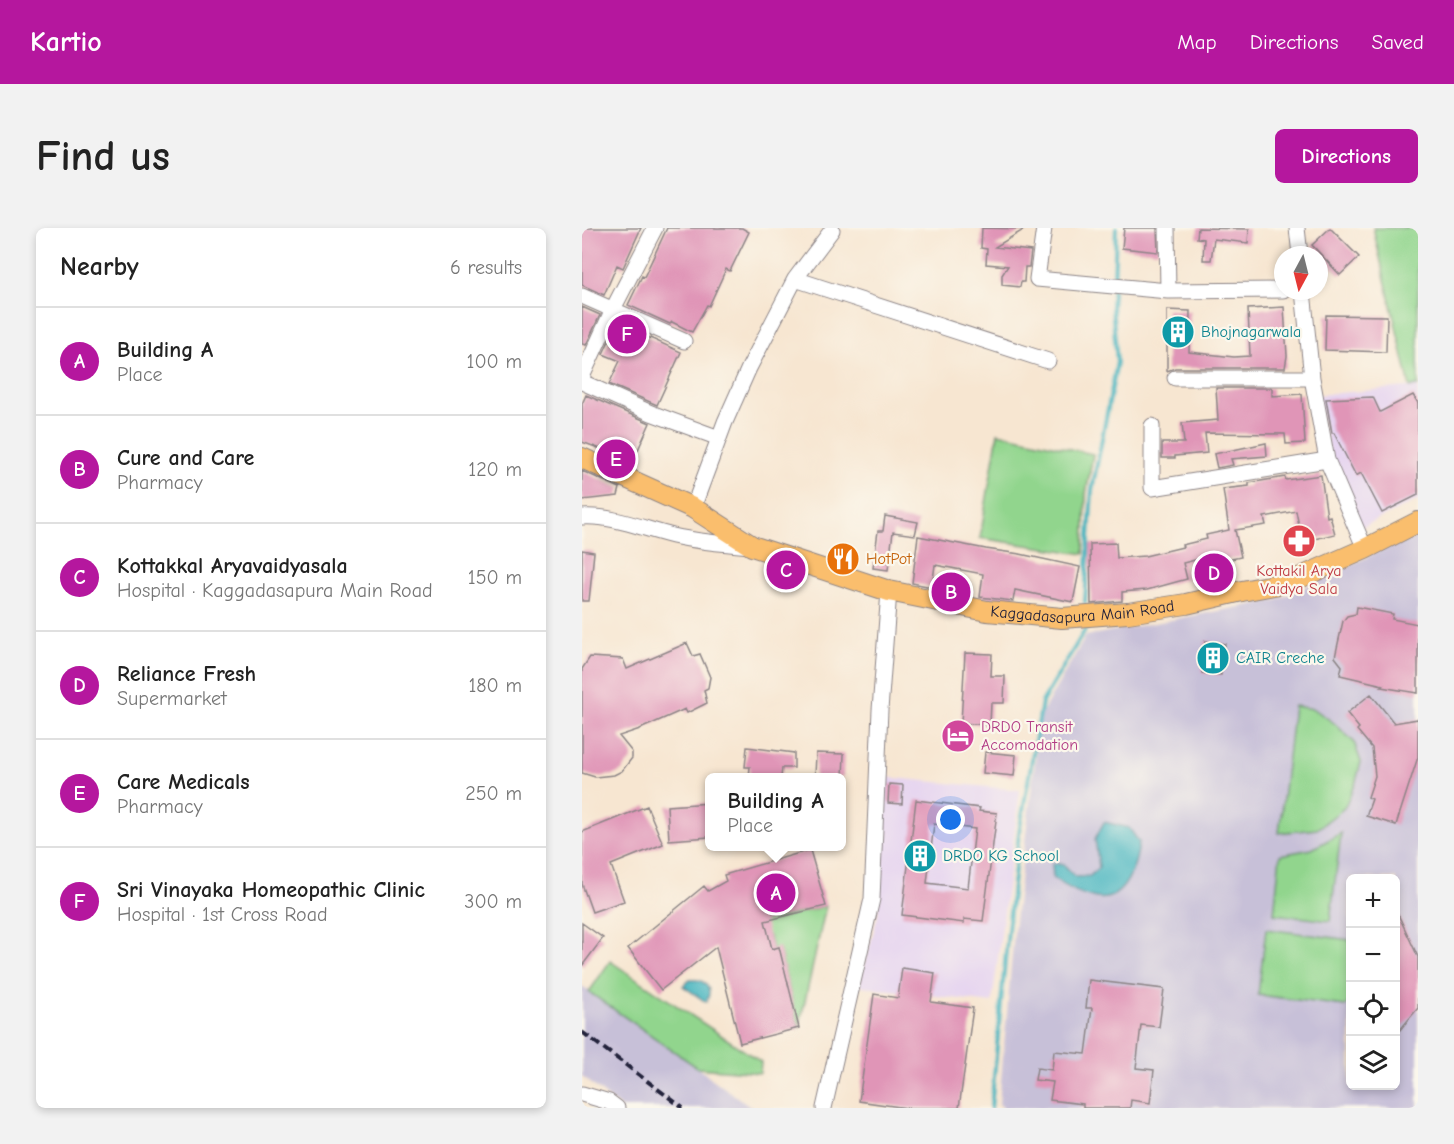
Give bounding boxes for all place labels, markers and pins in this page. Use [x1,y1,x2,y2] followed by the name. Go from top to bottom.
[608,312,646,356] pin: F
[1160,314,1196,350] building icon: Bhojnagarwala
[1201,323,1301,341] place label: Bhojnagarwala
[597,436,636,482] pin: E
[1281,523,1317,559] pharmacy icon: Kottakil Arya Vaidya Sala
[825,541,861,577] restaurant icon: HotPot
[766,548,806,592] pin: C
[866,550,912,568] place label: HotPot
[1194,550,1234,596] pin: D
[1256,562,1342,598] place label: Kottakil Arya Vaidya Sala
[932,570,970,614] pin: B
[1195,640,1231,676] building icon: CAIR Creche
[1236,649,1324,667] place label: CAIR Creche
[940,718,976,754] hotel icon: DRDO Transit Accomodation
[981,718,1078,754] place label: DRDO Transit Accomodation
[902,838,938,874] building icon: DRDO KG School
[943,847,1059,865] place label: DRDO KG School
[756,870,796,916] pin: A

